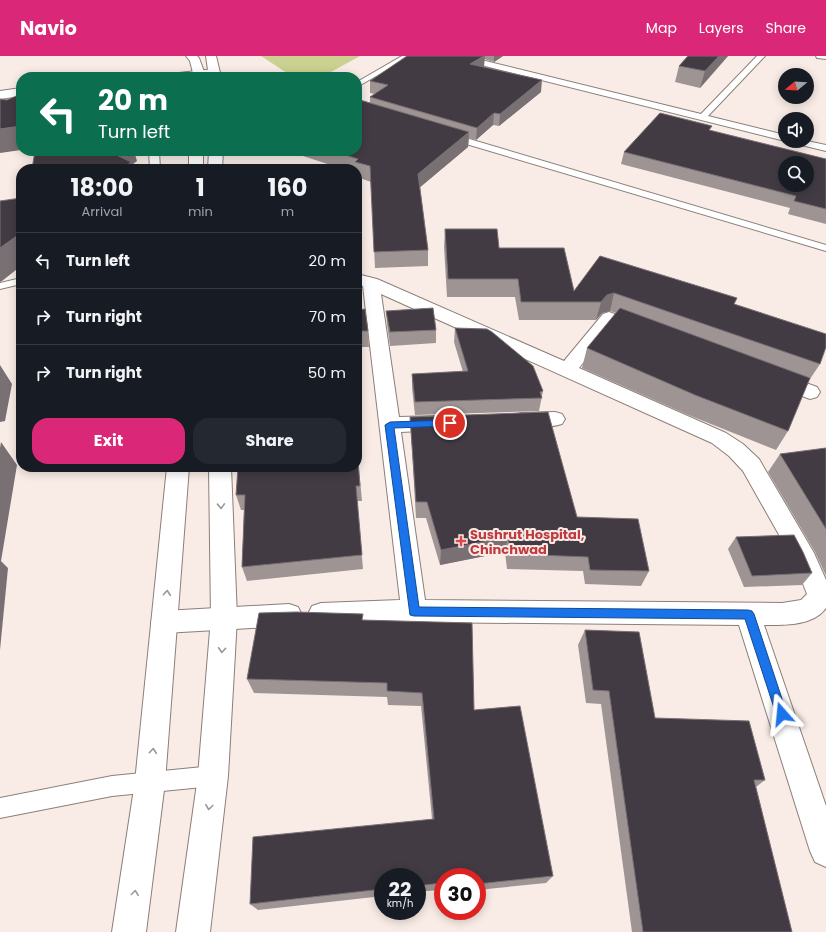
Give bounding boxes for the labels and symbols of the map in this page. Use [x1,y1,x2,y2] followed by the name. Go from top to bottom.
[778,68,814,104] north arrow
[433,406,467,440] pin
[217,503,225,509] one-way arrow
[470,525,585,559] place label: Sushrut Hospital, Chinchwad
[455,535,467,547] marker: Sushrut Hospital, Chinchwad
[162,590,171,596] one-way arrow
[217,647,226,653] one-way arrow
[761,693,803,735] position arrow
[148,748,157,754] one-way arrow
[205,804,214,810] one-way arrow
[434,868,486,920] speed limit sign: 30
[130,890,139,896] one-way arrow

